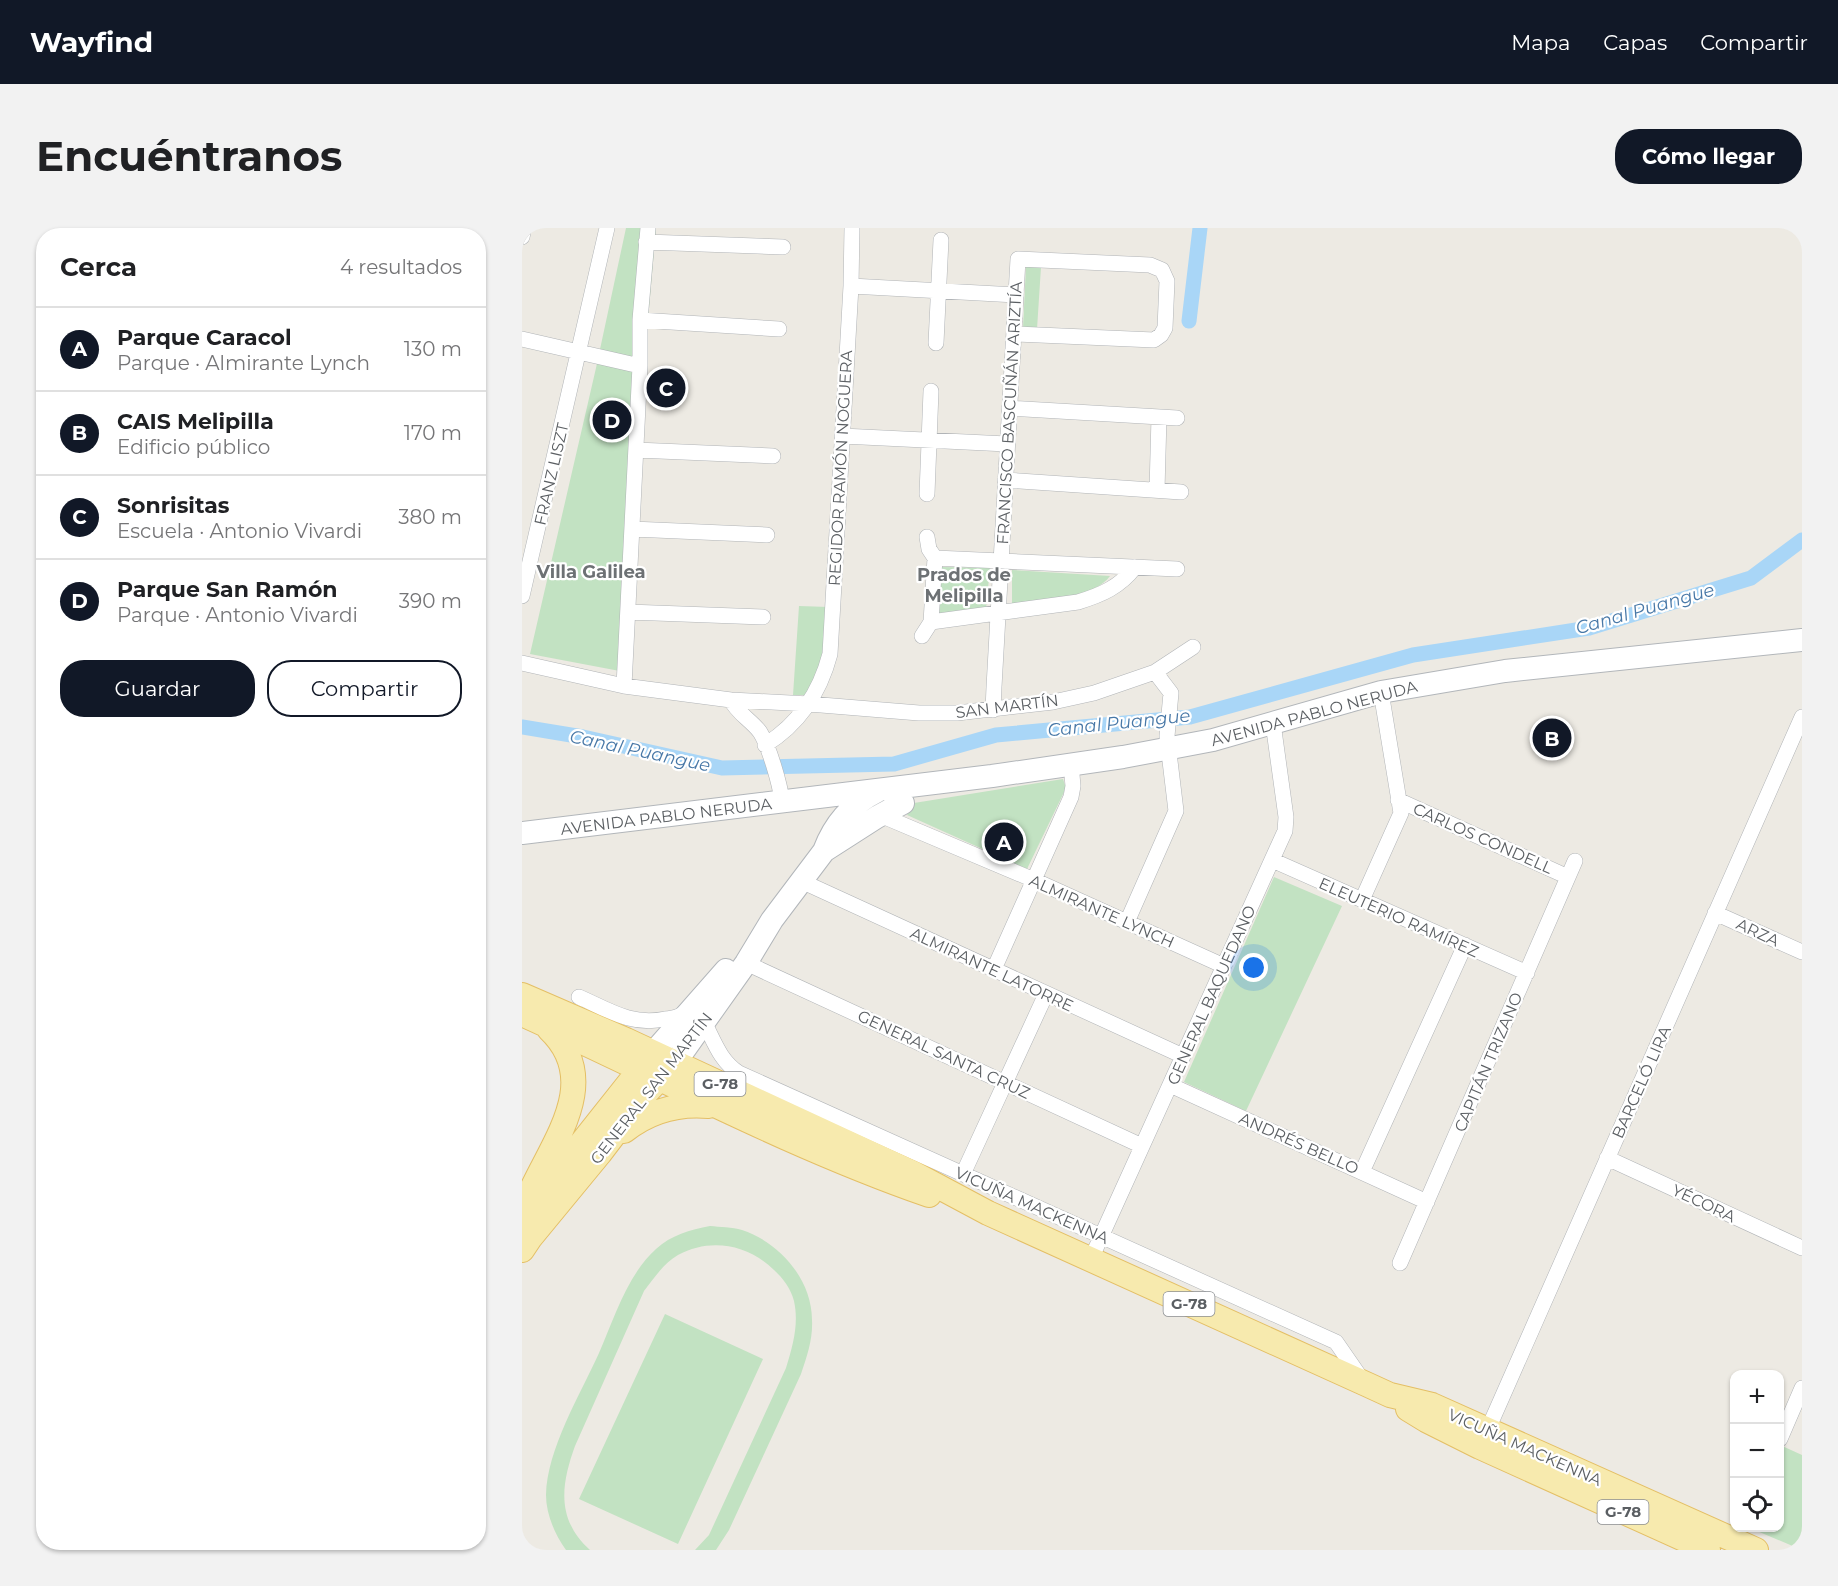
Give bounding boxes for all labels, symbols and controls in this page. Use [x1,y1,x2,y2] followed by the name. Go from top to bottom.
[30,25,153,59] text: Wayfind
[1511,30,1570,55] text: Mapa
[1603,30,1667,55] text: Capas
[1700,30,1808,55] text: Compartir
[1615,129,1802,184] button: Cómo llegar
[36,130,342,182] text: Encuéntranos
[60,251,137,283] text: Cerca
[340,255,462,279] text: 4 resultados
[993,280,1026,545] street label: FRANCISCO BASCUÑÁN ARIZTÍA
[117,324,292,351] text: Parque Caracol
[72,337,87,361] text: A
[404,337,462,361] text: 130 m
[825,349,856,586] street label: REGIDOR RAMÓN NOGUERA
[117,351,370,375] text: Parque · Almirante Lynch
[646,366,686,410] pin: C
[592,398,632,442] pin: D
[117,408,274,435] text: CAIS Melipilla
[530,420,573,527] street label: FRANZ LISZT
[72,421,87,445] text: B
[404,421,462,445] text: 170 m
[117,435,270,459] text: Edificio público
[117,492,229,519] text: Sonrisitas
[72,505,87,529] text: C
[398,505,462,529] text: 380 m
[117,519,362,543] text: Escuela · Antonio Vivardi
[535,561,646,583] district label: Villa Galilea
[917,564,1011,607] district label: Prados de Melipilla
[117,576,338,603] text: Parque San Ramón
[1573,579,1717,639] water label: Canal Puangue
[71,589,88,613] text: D
[399,589,462,613] text: 390 m
[117,603,358,627] text: Parque · Antonio Vivardi
[60,660,255,717] button: Guardar
[267,660,462,717] button: Compartir
[1209,677,1420,750] street label: AVENIDA PABLO NERUDA
[954,691,1060,722] street label: SAN MARTÍN
[1047,705,1192,741] water label: Canal Puangue
[1532,716,1572,760] pin: B
[568,725,713,777] water label: Canal Puangue
[559,794,773,839] street label: AVENIDA PABLO NERUDA
[1410,799,1556,878] street label: CARLOS CONDELL
[984,820,1024,864] pin: A
[1026,871,1177,952] street label: ALMIRANTE LYNCH
[1316,874,1482,961] street label: ELEUTERIO RAMÍREZ
[1163,902,1260,1088] street label: GENERAL BAQUEDANO
[1733,914,1783,951] street label: ARZA
[907,923,1076,1016] street label: ALMIRANTE LATORRE
[1239,953,1268,982] your location
[1450,989,1526,1135] street label: CAPITÁN TRIZANO
[855,1006,1033,1103] street label: GENERAL SANTA CRUZ
[586,1009,716,1168] street label: GENERAL SAN MARTÍN
[1608,1023,1675,1141] street label: BARCELÓ LIRA
[694,1072,746,1096] road number: G-78
[1236,1109,1362,1178] street label: ANDRÉS BELLO
[952,1163,1112,1248] street label: VICUÑA MACKENNA
[1669,1181,1739,1227] street label: YÉCORA
[1164,1292,1214,1316] road number: G-78
[1730,1370,1784,1532] map controls
[1730,1370,1784,1424] button: +
[1445,1405,1605,1490] street label: VICUÑA MACKENNA
[1730,1424,1784,1478] button: −
[1730,1478,1784,1532] button: locate
[1598,1500,1648,1524] road number: G-78

